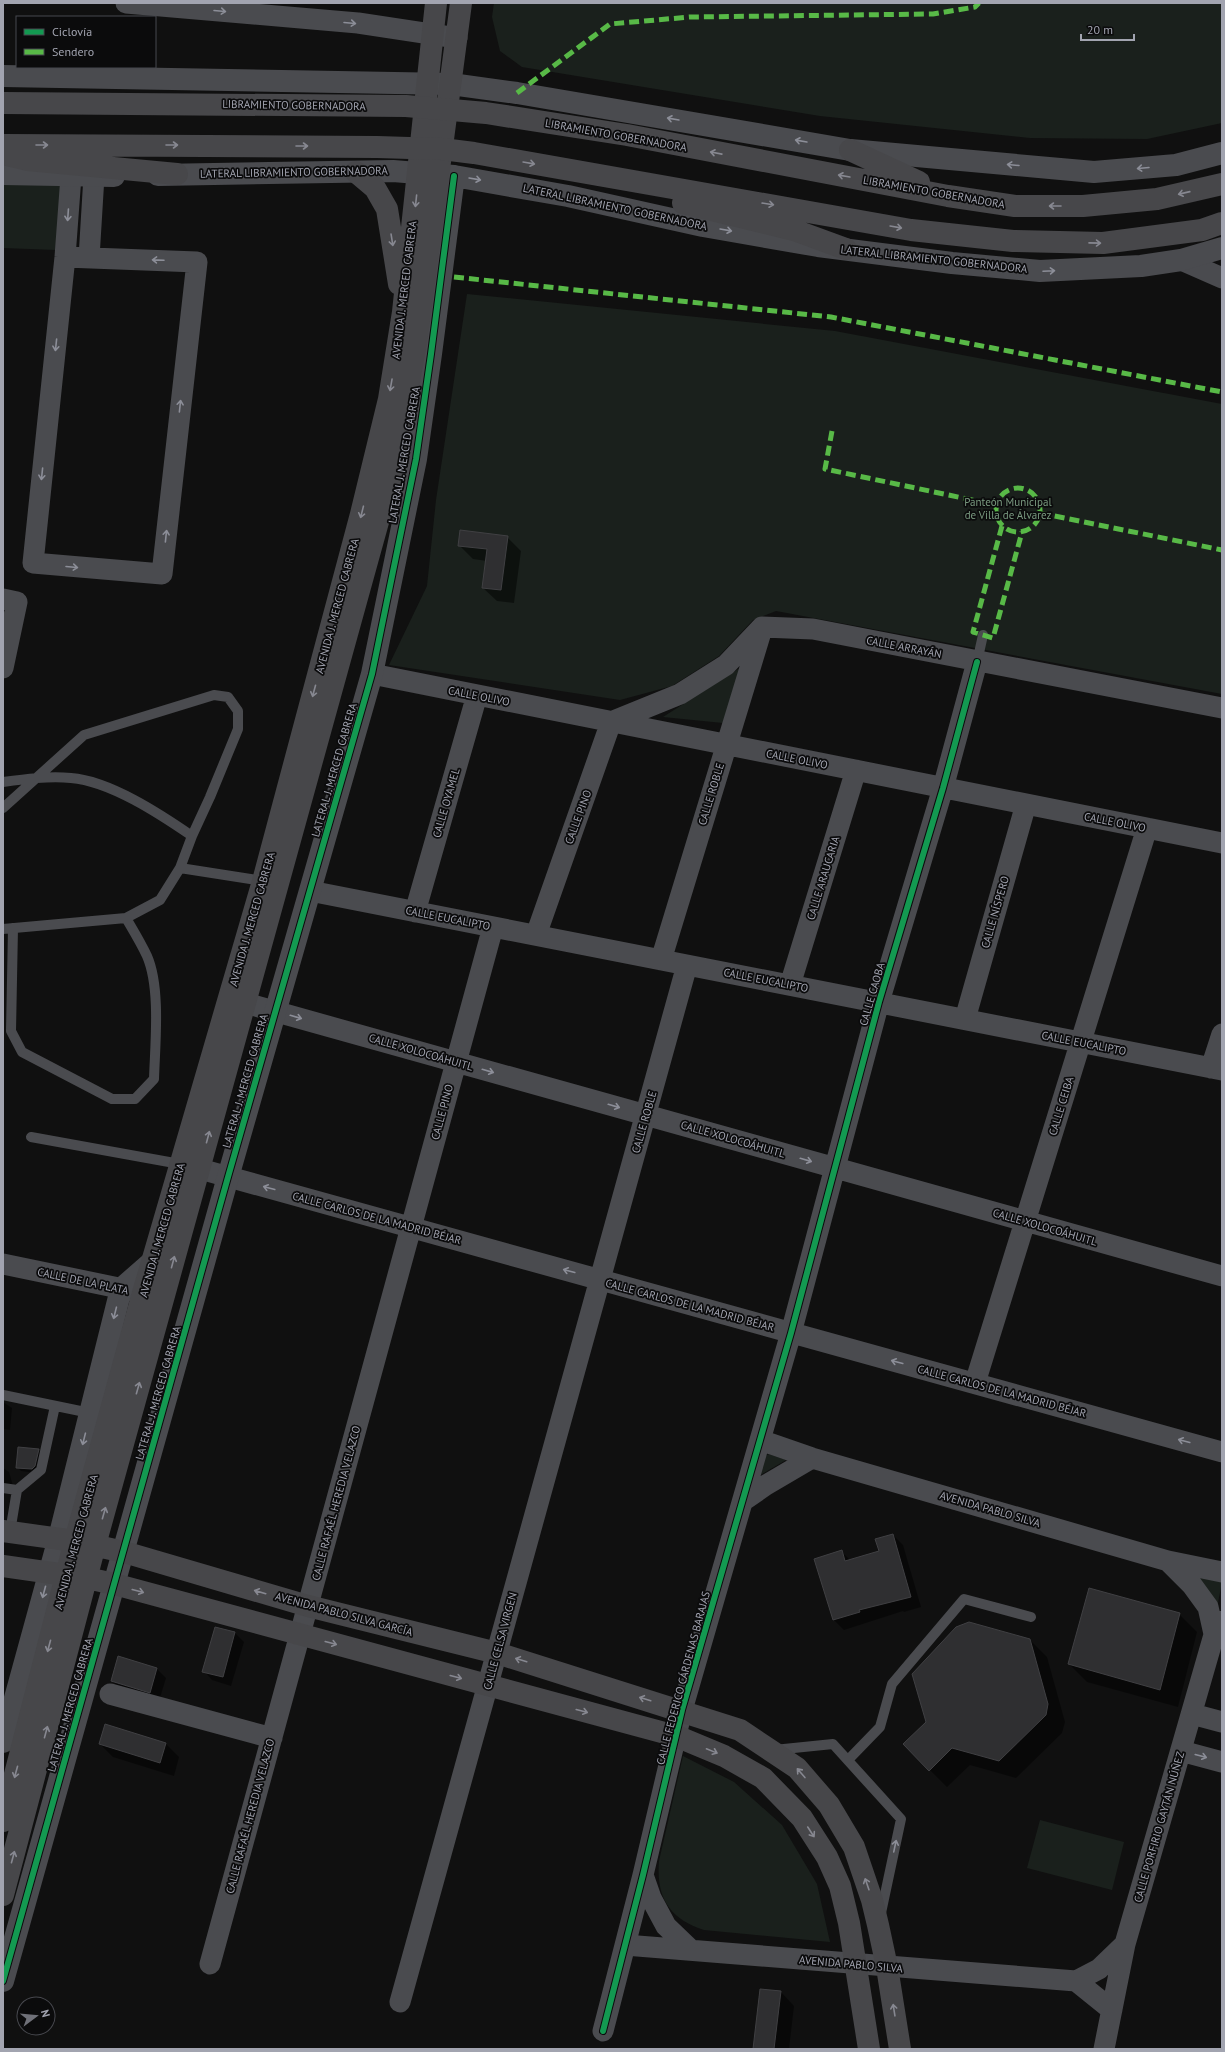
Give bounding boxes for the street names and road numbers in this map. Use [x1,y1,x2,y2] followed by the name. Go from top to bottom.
[222,97,366,113] street label: LIBRAMIENTO GOBERNADORA
[544,116,688,154] street label: LIBRAMIENTO GOBERNADORA
[200,163,389,181] street label: LATERAL LIBRAMIENTO GOBERNADORA
[862,173,1006,211] street label: LIBRAMIENTO GOBERNADORA
[522,181,709,233] street label: LATERAL LIBRAMIENTO GOBERNADORA
[389,220,419,360] street label: AVENIDA J. MERCED CABRERA
[840,242,1029,276] street label: LATERAL LIBRAMIENTO GOBERNADORA
[385,385,423,525] street label: LATERAL J. MERCED CABRERA
[312,536,362,675] street label: AVENIDA J. MERCED CABRERA
[865,633,943,661] street label: CALLE ARRAYÁN
[447,683,511,709] street label: CALLE OLIVO
[308,701,360,839] street label: LATERAL J. MERCED CABRERA
[765,746,829,772] street label: CALLE OLIVO
[695,761,727,827] street label: CALLE ROBLE
[429,766,463,839] street label: CALLE OYAMEL
[562,788,594,846] street label: CALLE PINO
[1083,809,1147,835] street label: CALLE OLIVO
[804,834,843,922] street label: CALLE ARAUCARIA
[226,850,278,988] street label: AVENIDA J. MERCED CABRERA
[978,874,1012,950] street label: CALLE NÍSPERO
[404,903,492,933] street label: CALLE EUCALIPTO
[856,960,888,1027] street label: CALLE CAOBA
[722,965,810,995] street label: CALLE EUCALIPTO
[219,1012,271,1150] street label: LATERAL J. MERCED CABRERA
[1040,1028,1128,1058] street label: CALLE EUCALIPTO
[367,1030,475,1074] street label: CALLE XOLOCOÁHUITL
[1045,1074,1077,1137] street label: CALLE CEIBA
[428,1083,456,1141] street label: CALLE PINO
[628,1089,660,1155] street label: CALLE ROBLE
[679,1117,787,1161] street label: CALLE XOLOCOÁHUITL
[136,1161,188,1299] street label: AVENIDA J. MERCED CABRERA
[291,1189,463,1247] street label: CALLE CARLOS DE LA MADRID BÉJAR
[991,1205,1099,1249] street label: CALLE XOLOCOÁHUITL
[36,1265,130,1298] street label: CALLE DE LA PLATA
[604,1276,776,1334] street label: CALLE CARLOS DE LA MADRID BÉJAR
[132,1324,184,1462] street label: LATERAL J. MERCED CABRERA
[916,1362,1088,1420] street label: CALLE CARLOS DE LA MADRID BÉJAR
[309,1424,363,1582] street label: CALLE RAFAÉL HEREDIA VELAZCO
[51,1472,101,1611] street label: AVENIDA J. MERCED CABRERA
[938,1488,1042,1530] street label: AVENIDA PABLO SILVA
[274,1589,415,1639] street label: AVENIDA PABLO SILVA GARCÍA
[653,1590,713,1766] street label: CALLE FEDERICO CÁRDENAS BARAJAS
[480,1591,520,1691] street label: CALLE CELSA VIRGEN
[44,1636,96,1774] street label: LATERAL J. MERCED CABRERA
[223,1737,277,1895] street label: CALLE RAFAÉL HEREDIA VELAZCO
[1131,1750,1187,1904] street label: CALLE PORFIRIO GAYTÁN NÚÑEZ
[799,1952,904,1976] street label: AVENIDA PABLO SILVA

